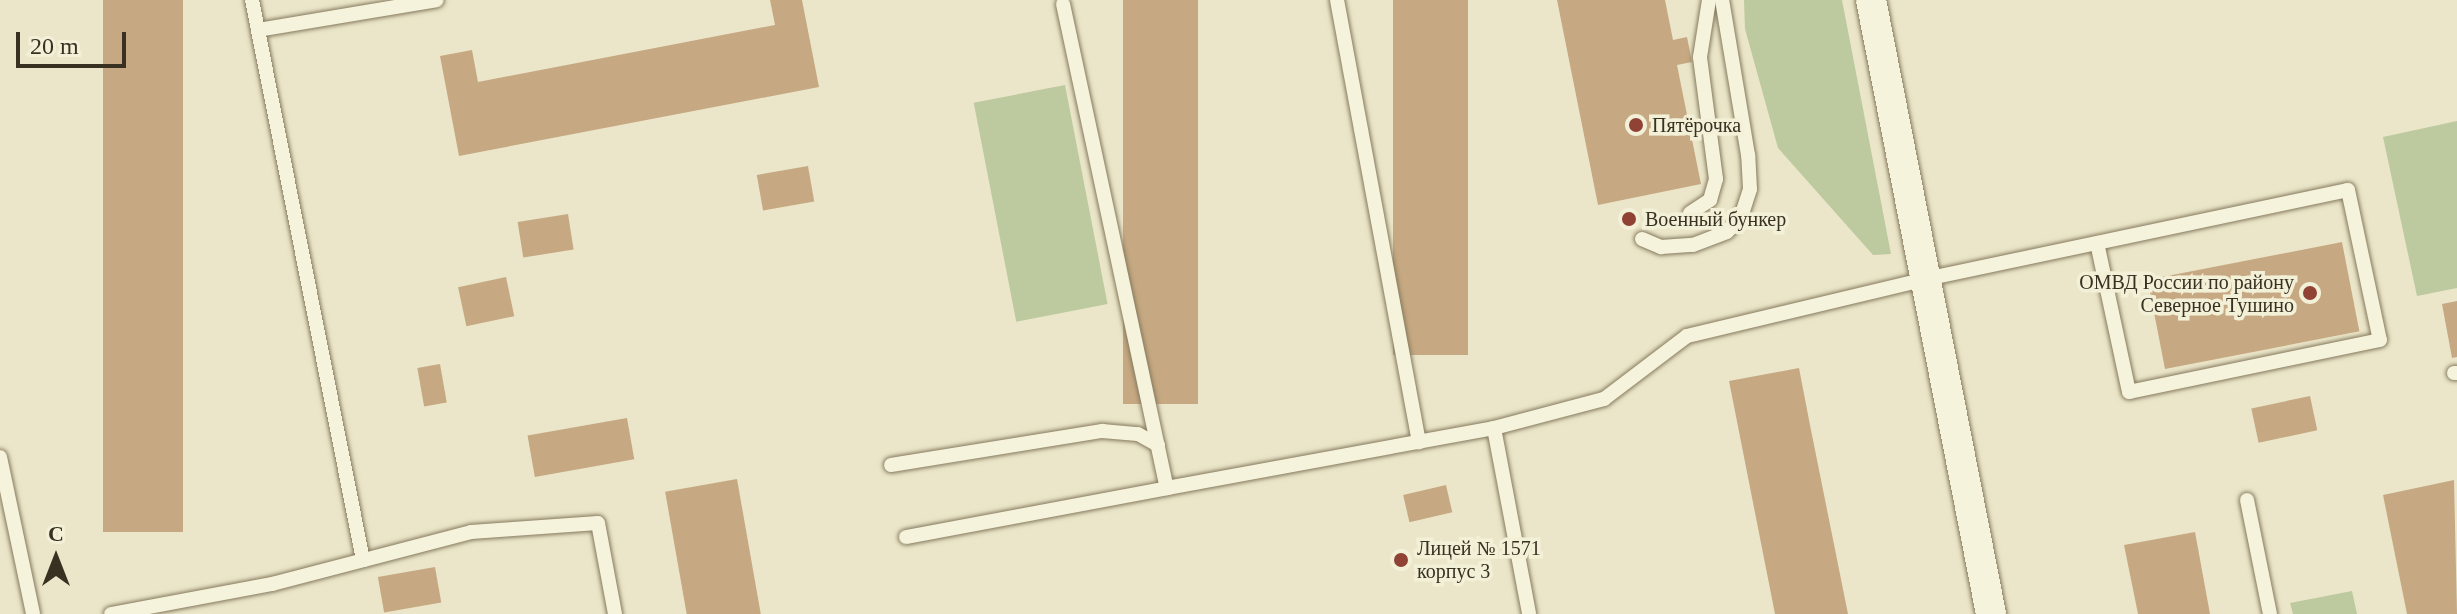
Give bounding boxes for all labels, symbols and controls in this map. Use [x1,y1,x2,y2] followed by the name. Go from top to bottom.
[20,16,130,66] scale bar
[30,33,79,59] text: 20 m
[1652,113,1741,137] place label: Пятёрочка
[1627,116,1645,134] marker: Пятёрочка
[1645,207,1786,231] place label: Военный бункер
[1620,210,1638,228] marker: Военный бункер
[2079,270,2294,317] place label: ОМВД России по району Северное Тушино
[2301,284,2319,302] marker: ОМВД России по району Северное Тушино
[16,518,96,598] north arrow
[48,521,64,546] text: С
[1417,536,1541,583] place label: Лицей № 1571 корпус 3
[1392,551,1410,569] marker: Лицей № 1571 корпус 3

